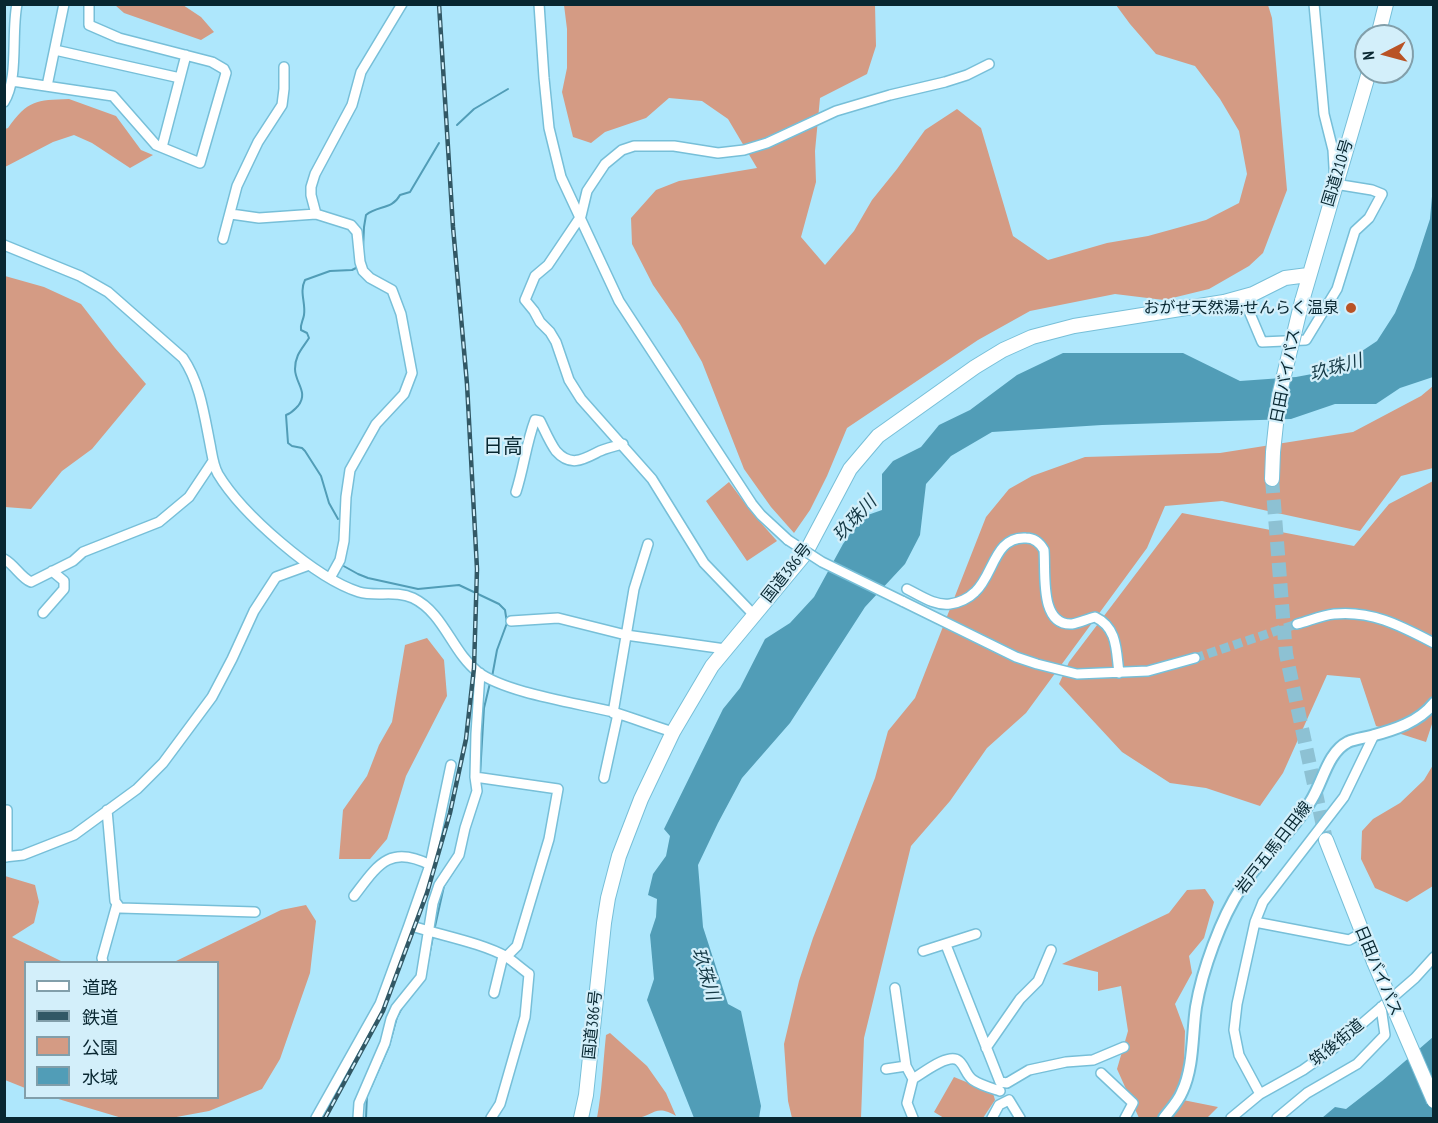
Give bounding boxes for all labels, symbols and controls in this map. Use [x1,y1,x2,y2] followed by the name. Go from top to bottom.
[1354,24,1414,84] north arrow
[1358,50,1378,61] text: N
[1319,137,1357,209] street label: 国道210号
[1144,298,1339,318] place label: おがせ天然湯;せんらく温泉
[1344,301,1358,315] marker: おがせ天然湯;せんらく温泉
[1267,327,1305,425] street label: 日田バイパス
[1307,350,1365,386] water label: 玖珠川
[483,435,523,459] district label: 日高
[829,492,881,546] water label: 玖珠川
[758,540,816,606] street label: 国道386号
[1232,798,1316,898] street label: 岩戸五馬日田線
[1350,923,1406,1019] street label: 日田バイパス
[687,945,723,1003] water label: 玖珠川
[24,961,219,1099] legend
[82,976,118,999] text: 道路
[580,989,606,1061] street label: 国道386号
[82,1006,118,1029] text: 鉄道
[1306,1015,1368,1071] street label: 筑後街道
[82,1036,118,1059] text: 公園
[82,1066,118,1089] text: 水域

